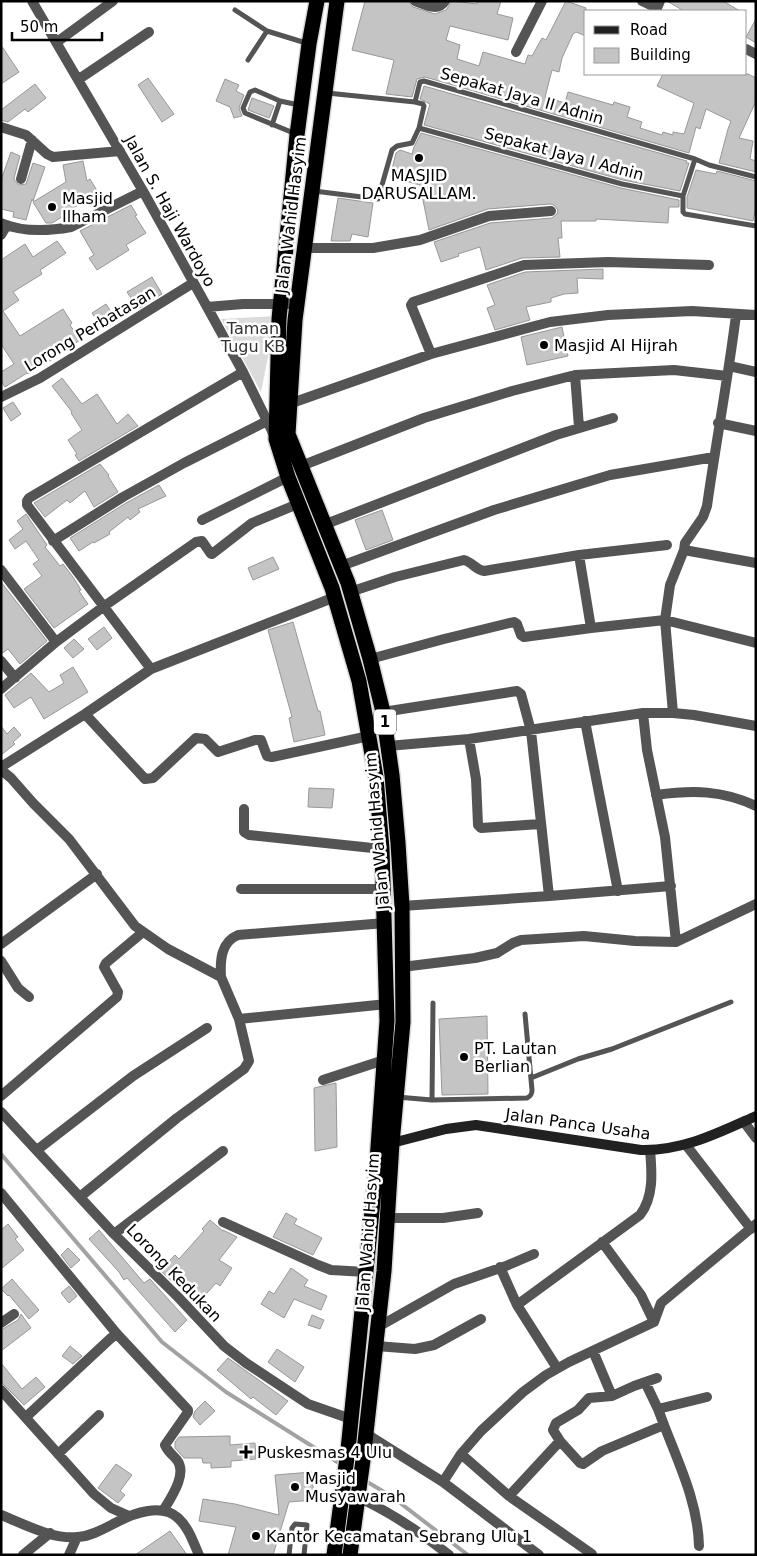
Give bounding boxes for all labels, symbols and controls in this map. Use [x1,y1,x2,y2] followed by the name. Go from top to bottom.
[12,10,102,42] scale bar
[584,10,747,75] legend
[20,18,58,36] text: 50 m
[630,21,668,39] text: Road
[630,46,691,64] text: Building
[438,64,606,128] street label: Sepakat Jaya II Adnin
[482,124,646,184] street label: Sepakat Jaya I Adnin
[120,131,220,290] street label: Jalan S. Haji Wardoyo
[272,135,310,296] street label: Jalan Wahid Hasyim
[413,152,425,164] marker: MASJID DARUSALLAM.
[361,166,477,203] place label: MASJID DARUSALLAM.
[62,189,113,226] place label: Masjid Ilham
[46,201,58,213] marker: Masjid Ilham
[21,282,159,376] street label: Lorong Perbatasan
[220,319,285,356] park label: Taman Tugu KB
[554,336,678,355] place label: Masjid Al Hijrah
[538,339,550,351] marker: Masjid Al Hijrah
[374,710,396,734] road number: 1
[361,751,393,912] street label: Jalan Wahid Hasyim
[474,1039,557,1076] place label: PT. Lautan Berlian
[458,1051,470,1063] marker: PT. Lautan Berlian
[503,1104,652,1144] street label: Jalan Panca Usaha
[353,1152,383,1313] street label: Jalan Wahid Hasyim
[123,1220,225,1326] street label: Lorong Kedukan
[257,1443,392,1462] place label: Puskesmas 4 Ulu
[239,1445,253,1459] marker: Puskesmas 4 Ulu
[305,1469,406,1506] place label: Masjid Musyawarah
[289,1481,301,1493] marker: Masjid Musyawarah
[266,1527,532,1546] place label: Kantor Kecamatan Sebrang Ulu 1
[250,1530,262,1542] marker: Kantor Kecamatan Sebrang Ulu 1

